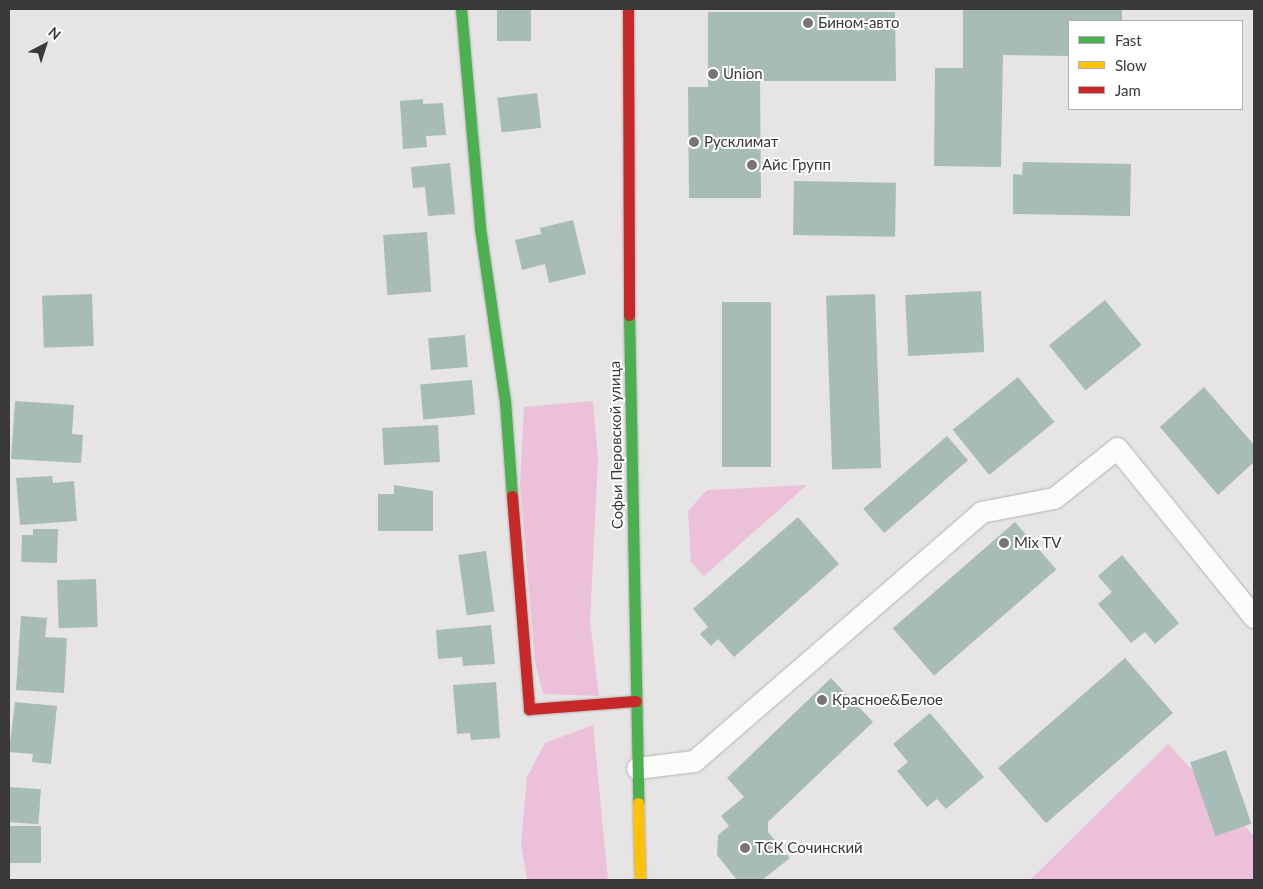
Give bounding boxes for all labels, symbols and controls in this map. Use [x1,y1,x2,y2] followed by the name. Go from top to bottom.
[818,14,899,32] place label: Бином-авто
[802,17,814,29] marker: Бином-авто
[20,20,70,70] north arrow
[1068,20,1243,110] legend
[45,23,65,43] text: N
[1115,31,1142,49] text: Fast
[1115,56,1147,74] text: Slow
[723,65,763,83] place label: Union
[707,68,719,80] marker: Union
[1115,81,1141,99] text: Jam
[704,133,778,151] place label: Русклимат
[688,136,700,148] marker: Русклимат
[762,156,831,174] place label: Айс Групп
[746,159,758,171] marker: Айс Групп
[606,361,626,529] street label: Софьи Перовской улица
[1014,534,1062,552] place label: Mix TV
[998,537,1010,549] marker: Mix TV
[832,691,943,709] place label: Красное&Белое
[816,694,828,706] marker: Красное&Белое
[755,839,863,857] place label: ТСК Сочинский
[739,842,751,854] marker: ТСК Сочинский

